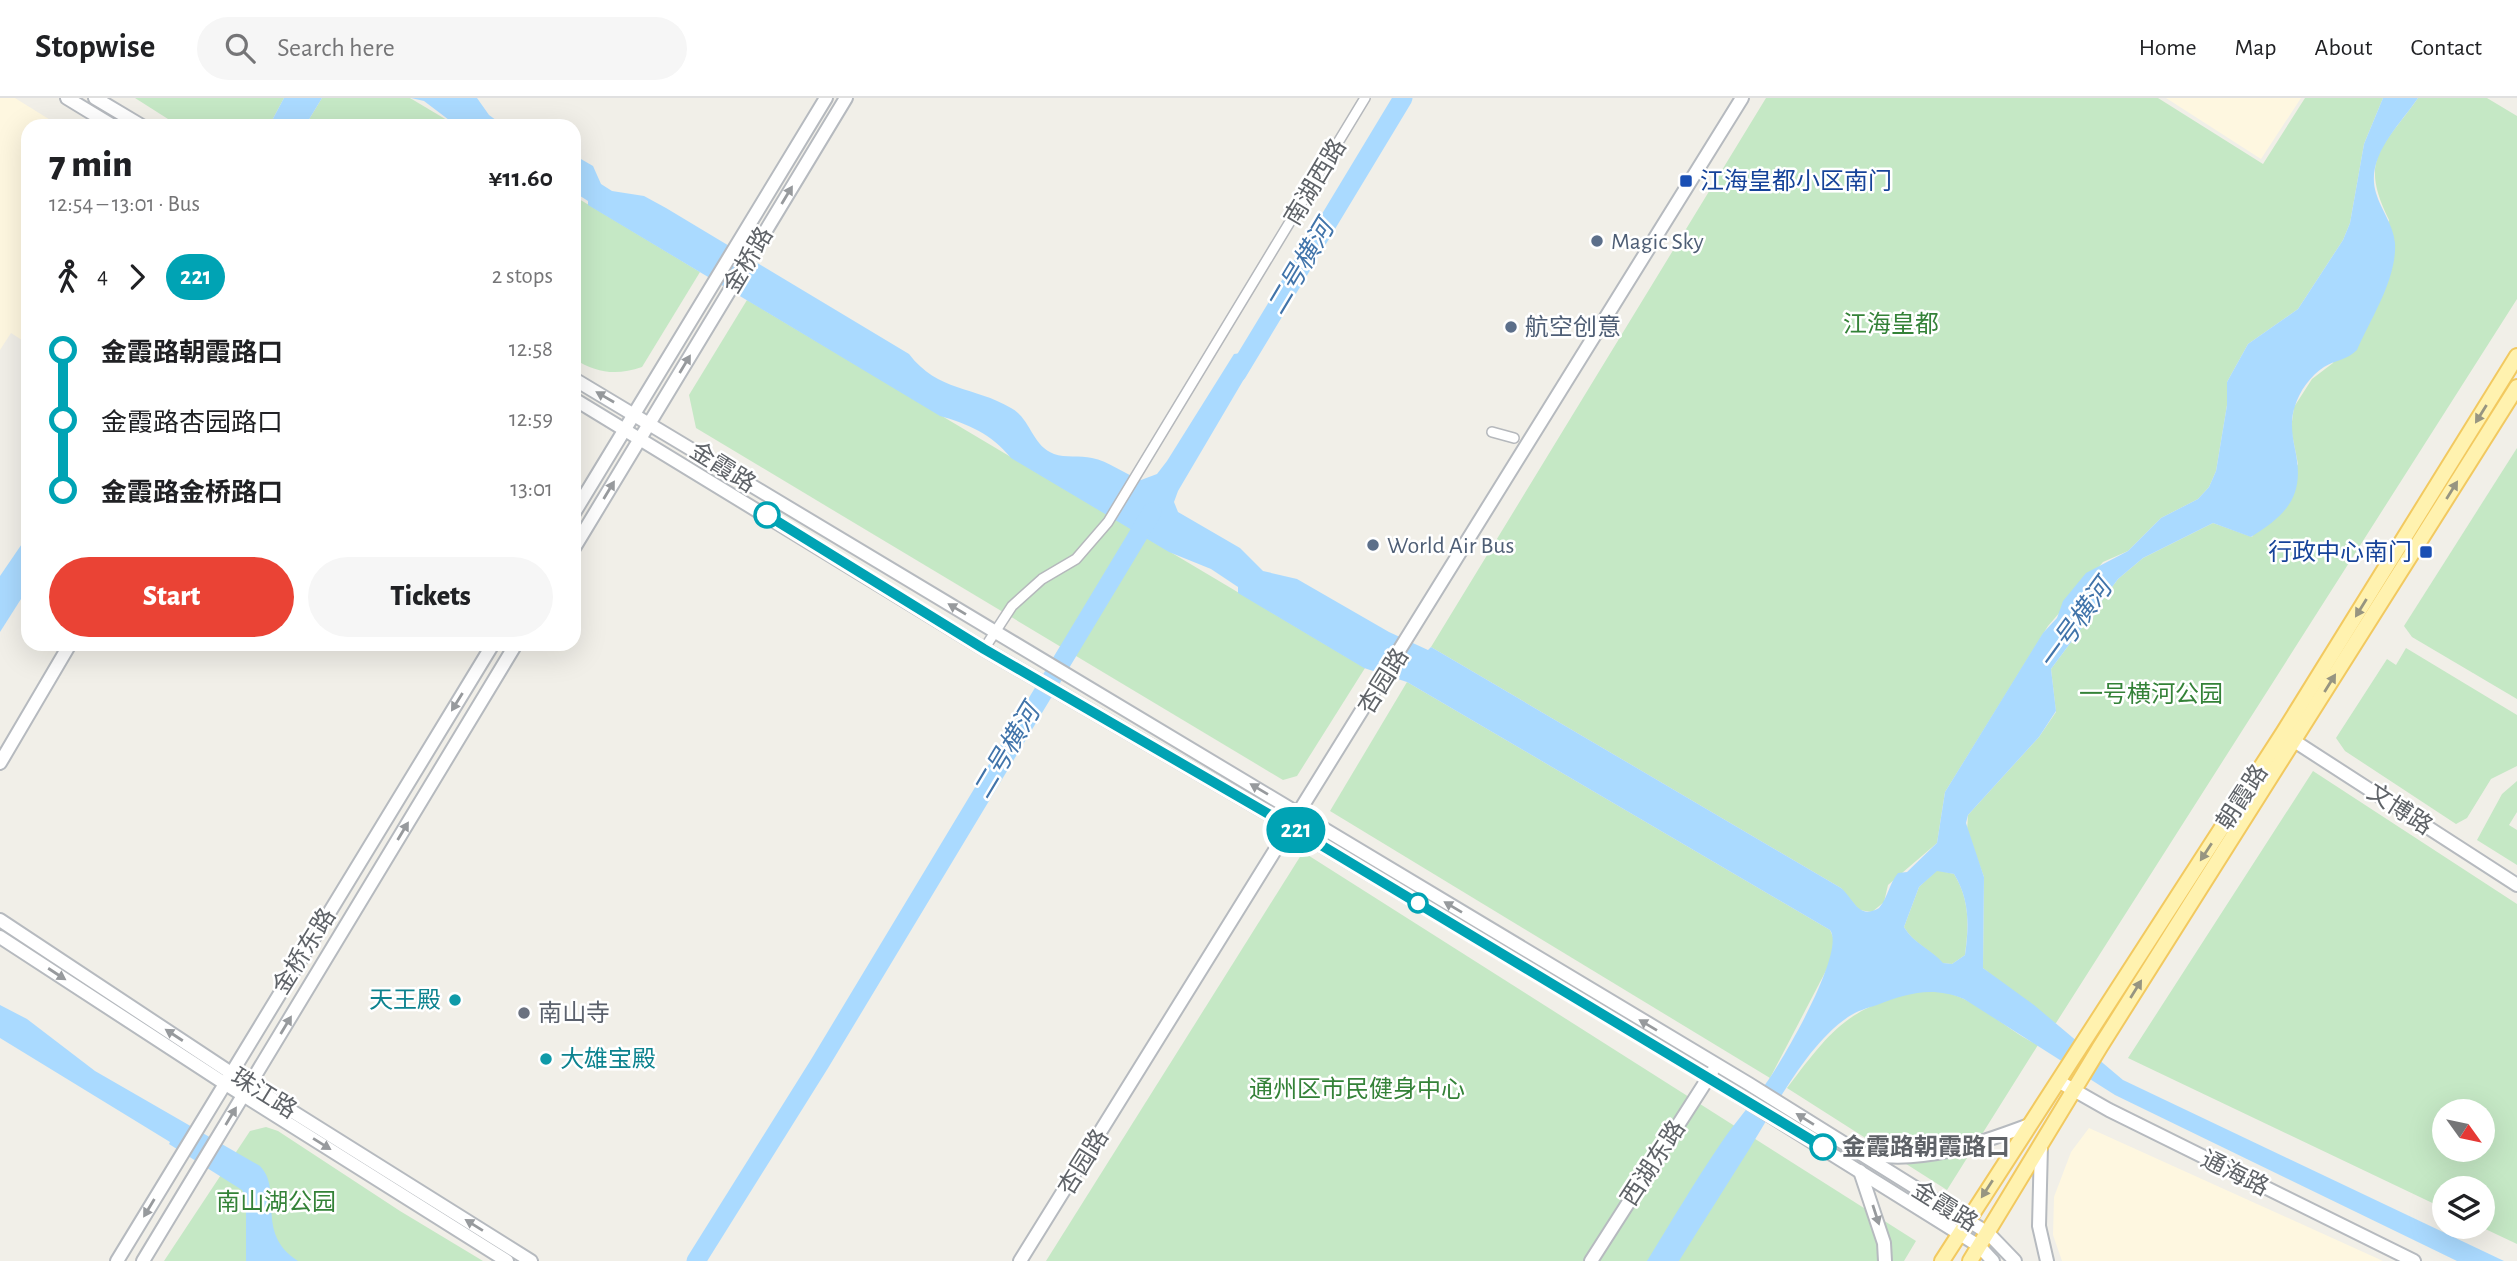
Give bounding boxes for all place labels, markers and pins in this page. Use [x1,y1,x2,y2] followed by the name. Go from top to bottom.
[1700,168,1892,194] place label: 江海皇都小区南门
[1678,173,1694,189] marker: 江海皇都小区南门
[1611,230,1704,254] place label: Magic Sky
[1589,233,1605,249] marker: Magic Sky
[1525,314,1621,340] place label: 航空创意
[1503,319,1519,335] marker: 航空创意
[754,502,780,528] unlabelled marker
[1387,534,1514,558] place label: World Air Bus
[1365,537,1381,553] marker: World Air Bus
[2268,539,2412,565] place label: 行政中心南门
[2418,544,2434,560] marker: 行政中心南门
[1408,893,1428,913] unlabelled marker
[369,988,441,1013] place label: 天王殿
[447,992,463,1008] marker: 天王殿
[538,1000,610,1026] place label: 南山寺
[516,1005,532,1021] marker: 南山寺
[560,1046,656,1072] place label: 大雄宝殿
[538,1051,554,1067] marker: 大雄宝殿
[1810,1134,1836,1160] marker: 金霞路朝霞路口
[1842,1134,2010,1160] place label: 金霞路朝霞路口

